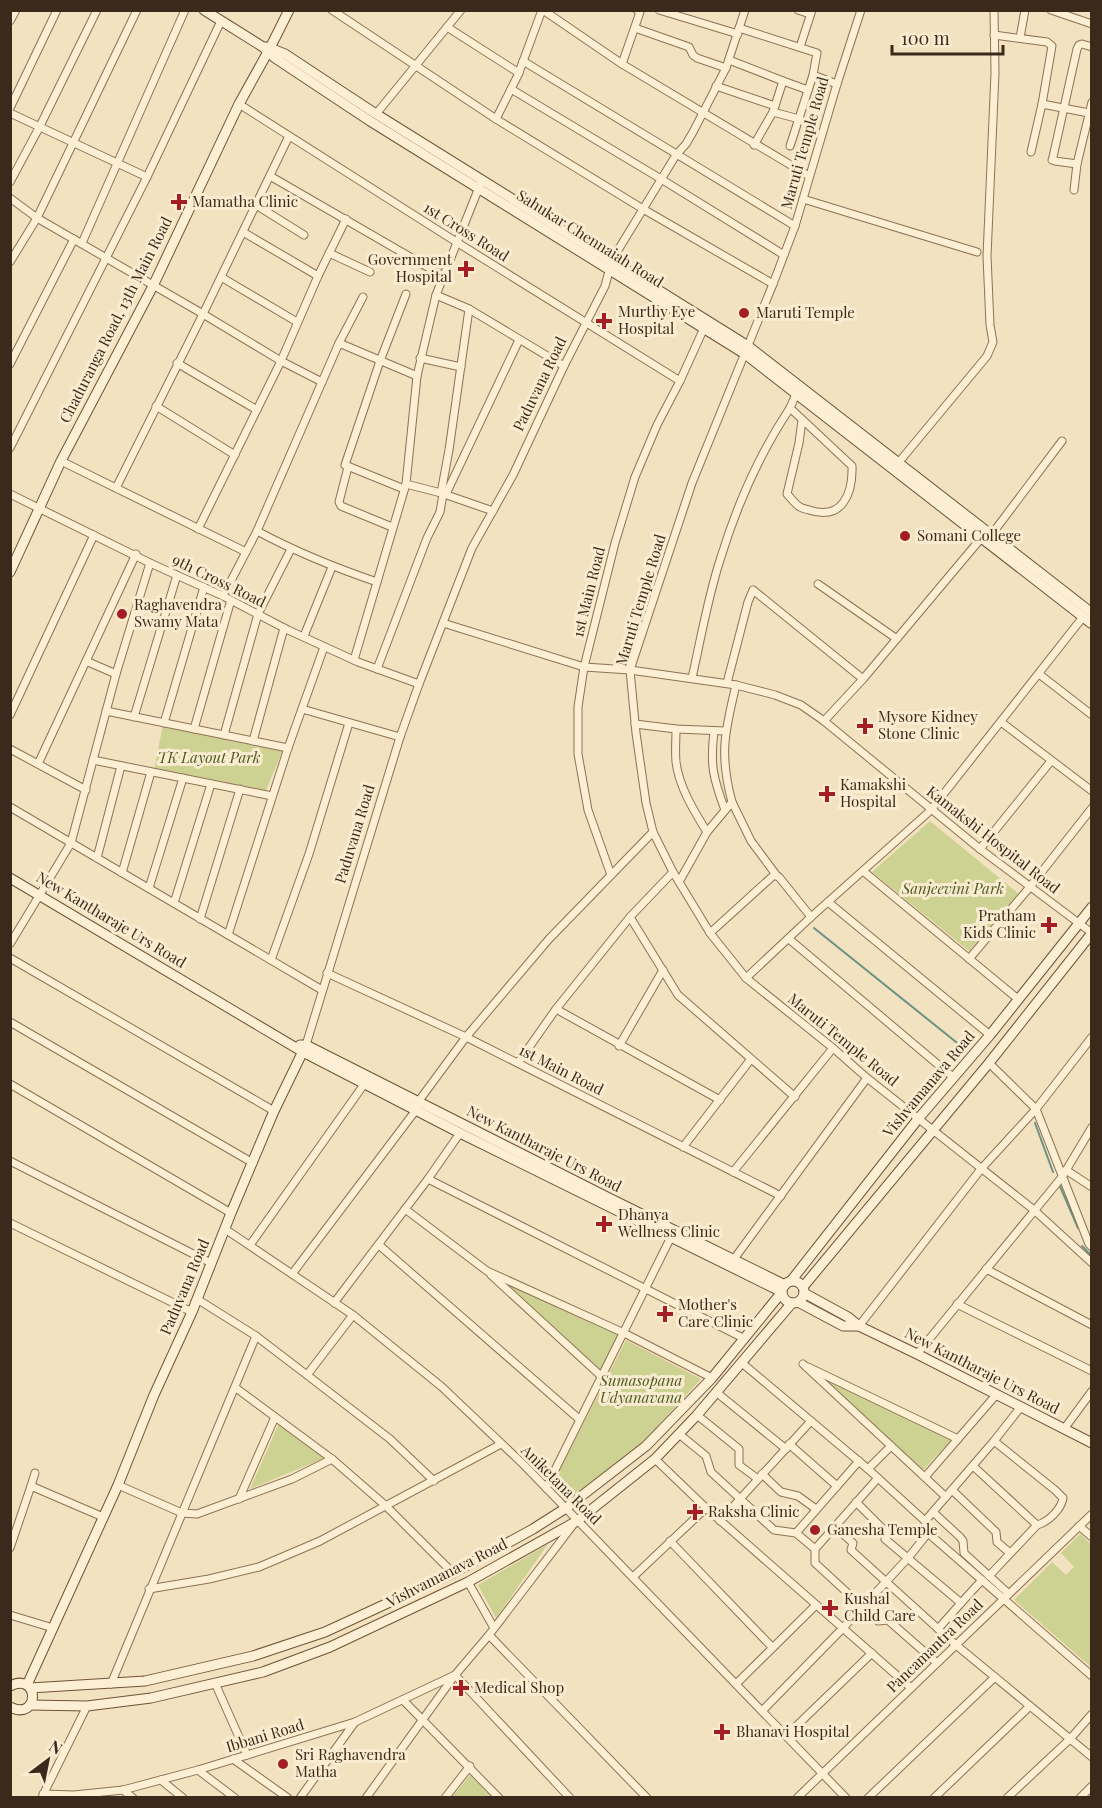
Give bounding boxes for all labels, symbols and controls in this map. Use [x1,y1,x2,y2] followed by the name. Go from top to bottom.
[892,18,1003,56] scale bar
[901,26,950,50] text: 100 m
[776,74,833,211] street label: Maruti Temple Road
[513,185,668,292] street label: Sahukar Chennaiah Road
[192,191,298,211] place label: Mamatha Clinic
[170,193,188,211] marker: Mamatha Clinic
[420,197,513,266] street label: 1st Cross Road
[54,213,176,426] street label: Chaduranga Road, 13th Main Road
[368,249,453,286] place label: Government Hospital
[457,260,475,278] marker: Government Hospital
[618,301,695,338] place label: Murthy Eye Hospital
[756,302,855,322] place label: Maruti Temple
[737,306,751,320] marker: Maruti Temple
[595,312,613,330] marker: Murthy Eye Hospital
[508,333,571,434] street label: Paduvana Road
[917,525,1021,545] place label: Somani College
[898,529,912,543] marker: Somani College
[610,531,670,668] street label: Maruti Temple Road
[567,544,609,639] street label: 1st Main Road
[169,549,270,612] street label: 9th Cross Road
[134,594,222,631] place label: Raghavendra Swamy Mata
[115,607,129,621] marker: Raghavendra Swamy Mata
[878,706,978,743] place label: Mysore Kidney Stone Clinic
[856,717,874,735] marker: Mysore Kidney Stone Clinic
[158,747,261,767] park label: TK Layout Park
[840,774,907,811] place label: Kamakshi Hospital
[923,781,1065,898] street label: Kamakshi Hospital Road
[330,782,379,886] street label: Paduvana Road
[818,785,836,803] marker: Kamakshi Hospital
[33,866,190,972] street label: New Kantharaje Urs Road
[901,878,1004,898] park label: Sanjeevini Park
[963,905,1037,942] place label: Pratham Kids Clinic
[1040,916,1058,934] marker: Pratham Kids Clinic
[784,988,903,1090] street label: Maruti Temple Road
[877,1026,979,1142] street label: Vishvamanava Road
[516,1039,608,1099] street label: 1st Main Road
[464,1100,626,1196] street label: New Kantharaje Urs Road
[617,1204,720,1241] place label: Dhanya Wellness Clinic
[595,1215,613,1233] marker: Dhanya Wellness Clinic
[155,1235,213,1338] street label: Paduvana Road
[678,1294,753,1331] place label: Mother's Care Clinic
[656,1305,674,1323] marker: Mother's Care Clinic
[902,1322,1064,1418] street label: New Kantharaje Urs Road
[599,1370,682,1407] park label: Sumasopana Udyanavana
[517,1439,606,1529] street label: Aniketana Road
[708,1501,800,1521] place label: Raksha Clinic
[686,1503,704,1521] marker: Raksha Clinic
[827,1519,938,1539] place label: Ganesha Temple
[808,1523,822,1537] marker: Ganesha Temple
[382,1533,511,1612] street label: Vishvamanava Road
[844,1588,916,1625] place label: Kushal Child Care
[882,1594,987,1696] street label: Pancamantra Road
[821,1599,839,1617] marker: Kushal Child Care
[474,1677,564,1697] place label: Medical Shop
[452,1679,470,1697] marker: Medical Shop
[223,1714,306,1756] street label: Ibbani Road
[736,1721,850,1741] place label: Bhanavi Hospital
[713,1723,731,1741] marker: Bhanavi Hospital
[18,1730,78,1790] north arrow
[46,1735,67,1759] text: N
[295,1744,406,1781] place label: Sri Raghavendra Matha
[276,1757,290,1771] marker: Sri Raghavendra Matha

